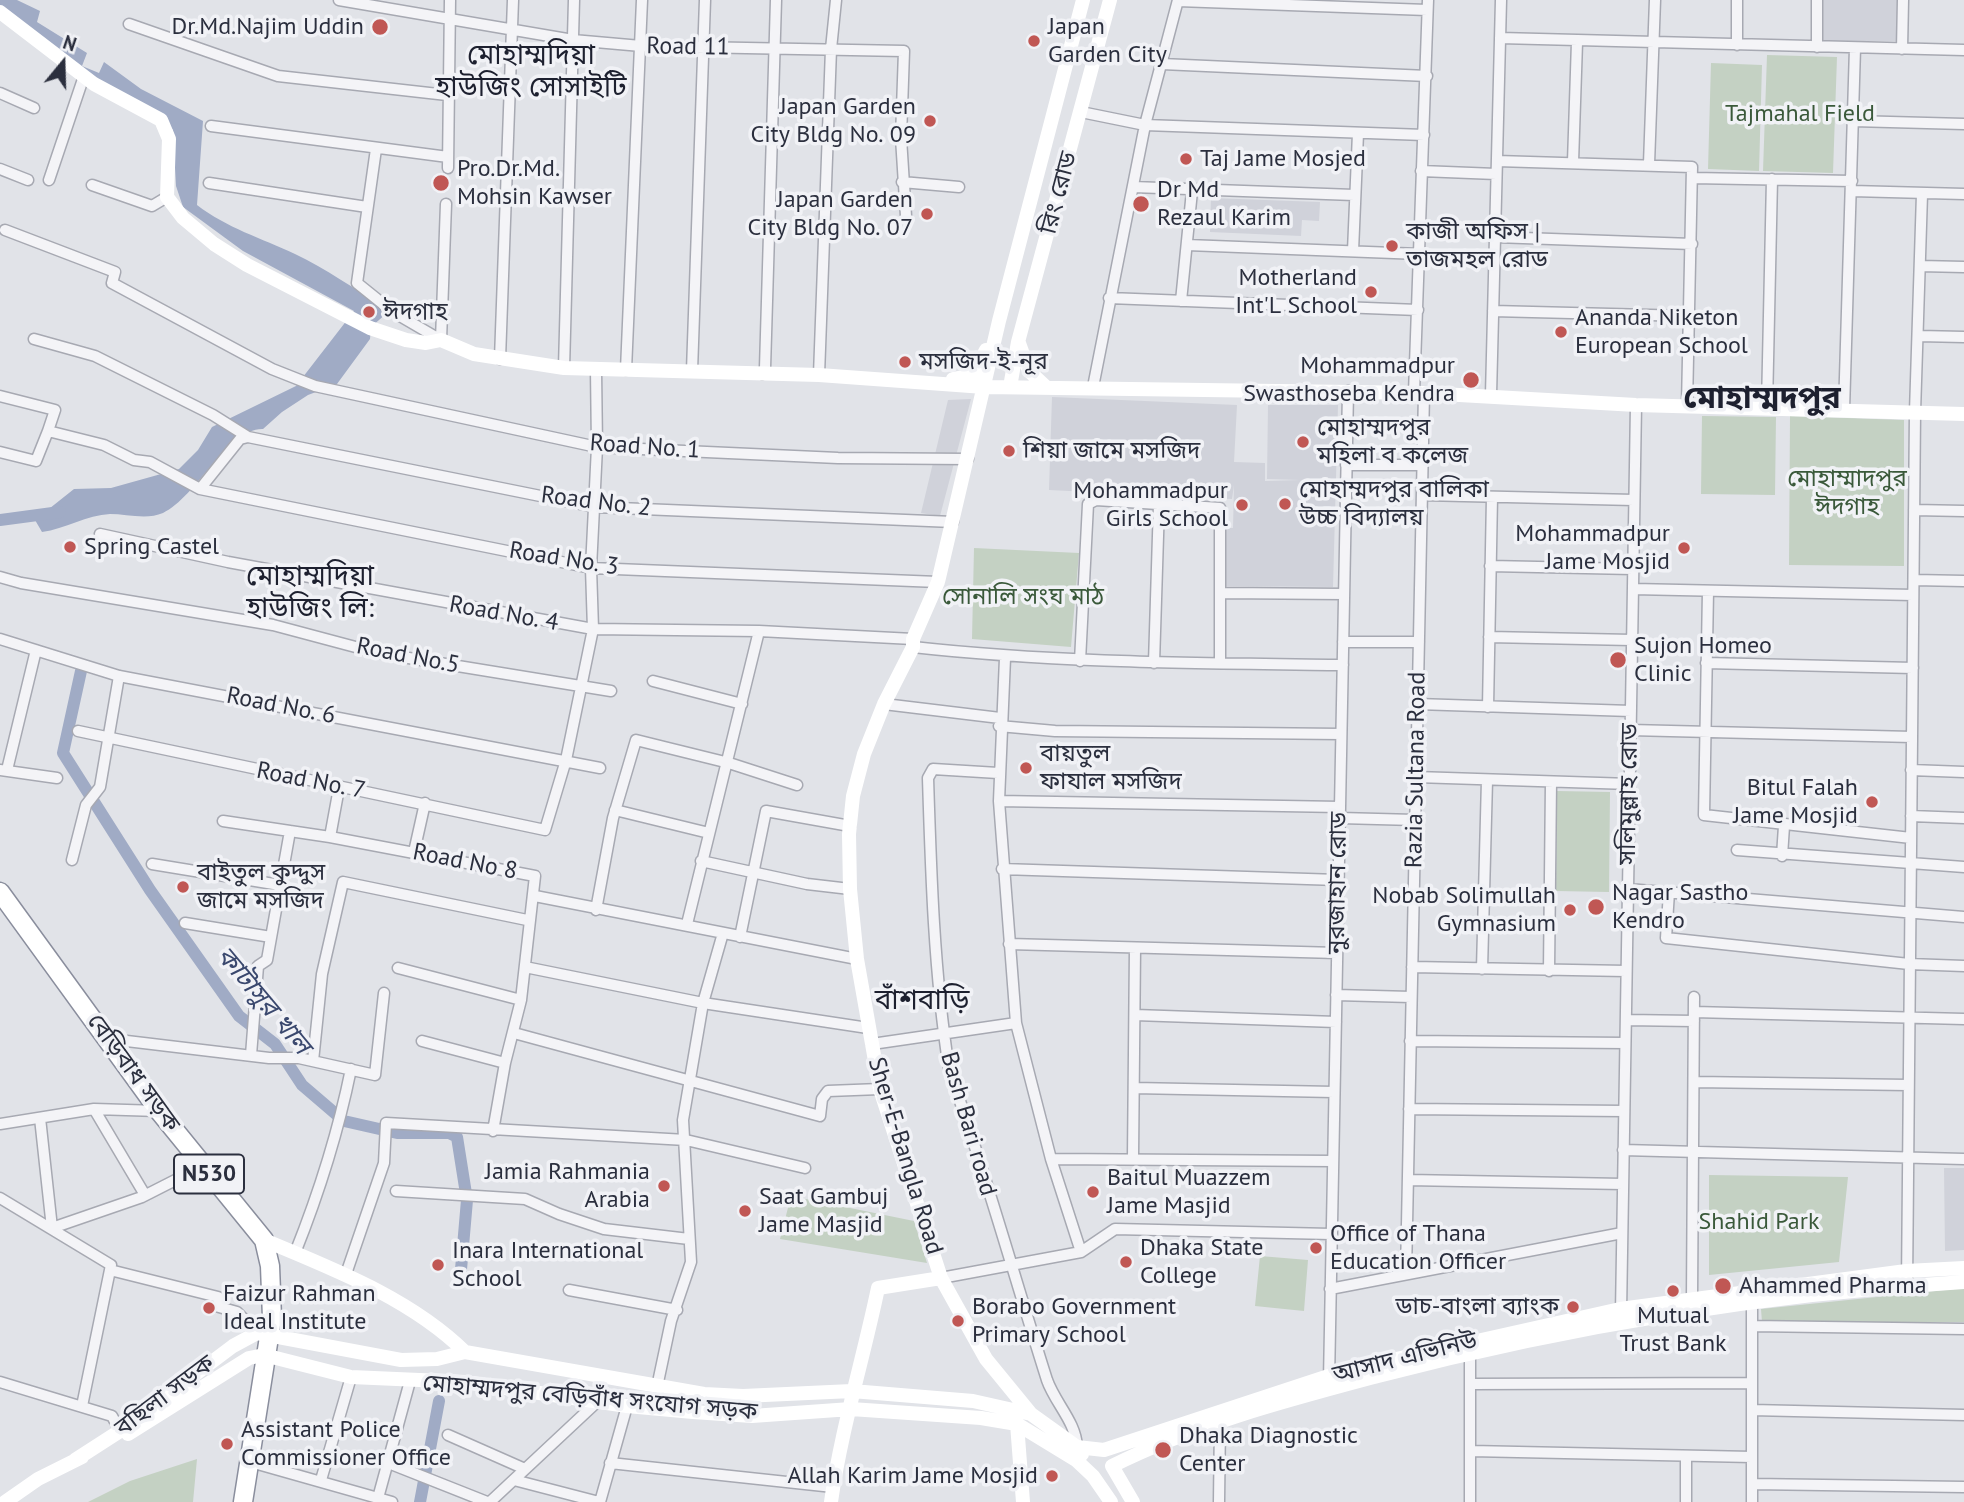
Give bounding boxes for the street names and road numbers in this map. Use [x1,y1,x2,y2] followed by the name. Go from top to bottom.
[646,32,730,62] street label: Road 11
[1034,149,1084,237] street label: রিং রোড
[589,429,701,465] street label: Road No. 1
[539,481,653,523] street label: Road No. 2
[507,536,621,582] street label: Road No. 3
[447,590,561,638] street label: Road No. 4
[354,632,462,680] street label: Road No.5
[1400,672,1432,868] street label: Razia Sultana Road
[224,681,338,731] street label: Road No. 6
[1613,723,1645,865] street label: সলিমুল্লাহ রোড
[254,756,368,806] street label: Road No. 7
[1322,812,1354,954] street label: নুরজাহান রোড
[410,838,520,886] street label: Road No 8
[80,1008,186,1138] street label: বেড়িবাধ সড়ক
[934,1049,1002,1199] street label: Bash Bari road
[861,1054,949,1258] street label: Sher-E-Bangla Road
[174,1154,244,1194] road number: N530
[1330,1326,1480,1390] street label: আসাদ এভিনিউ
[110,1349,220,1443] street label: বছিলা সড়ক
[421,1369,759,1427] street label: মোহাম্মদপুর বেড়িবাঁধ সংযোগ সড়ক

